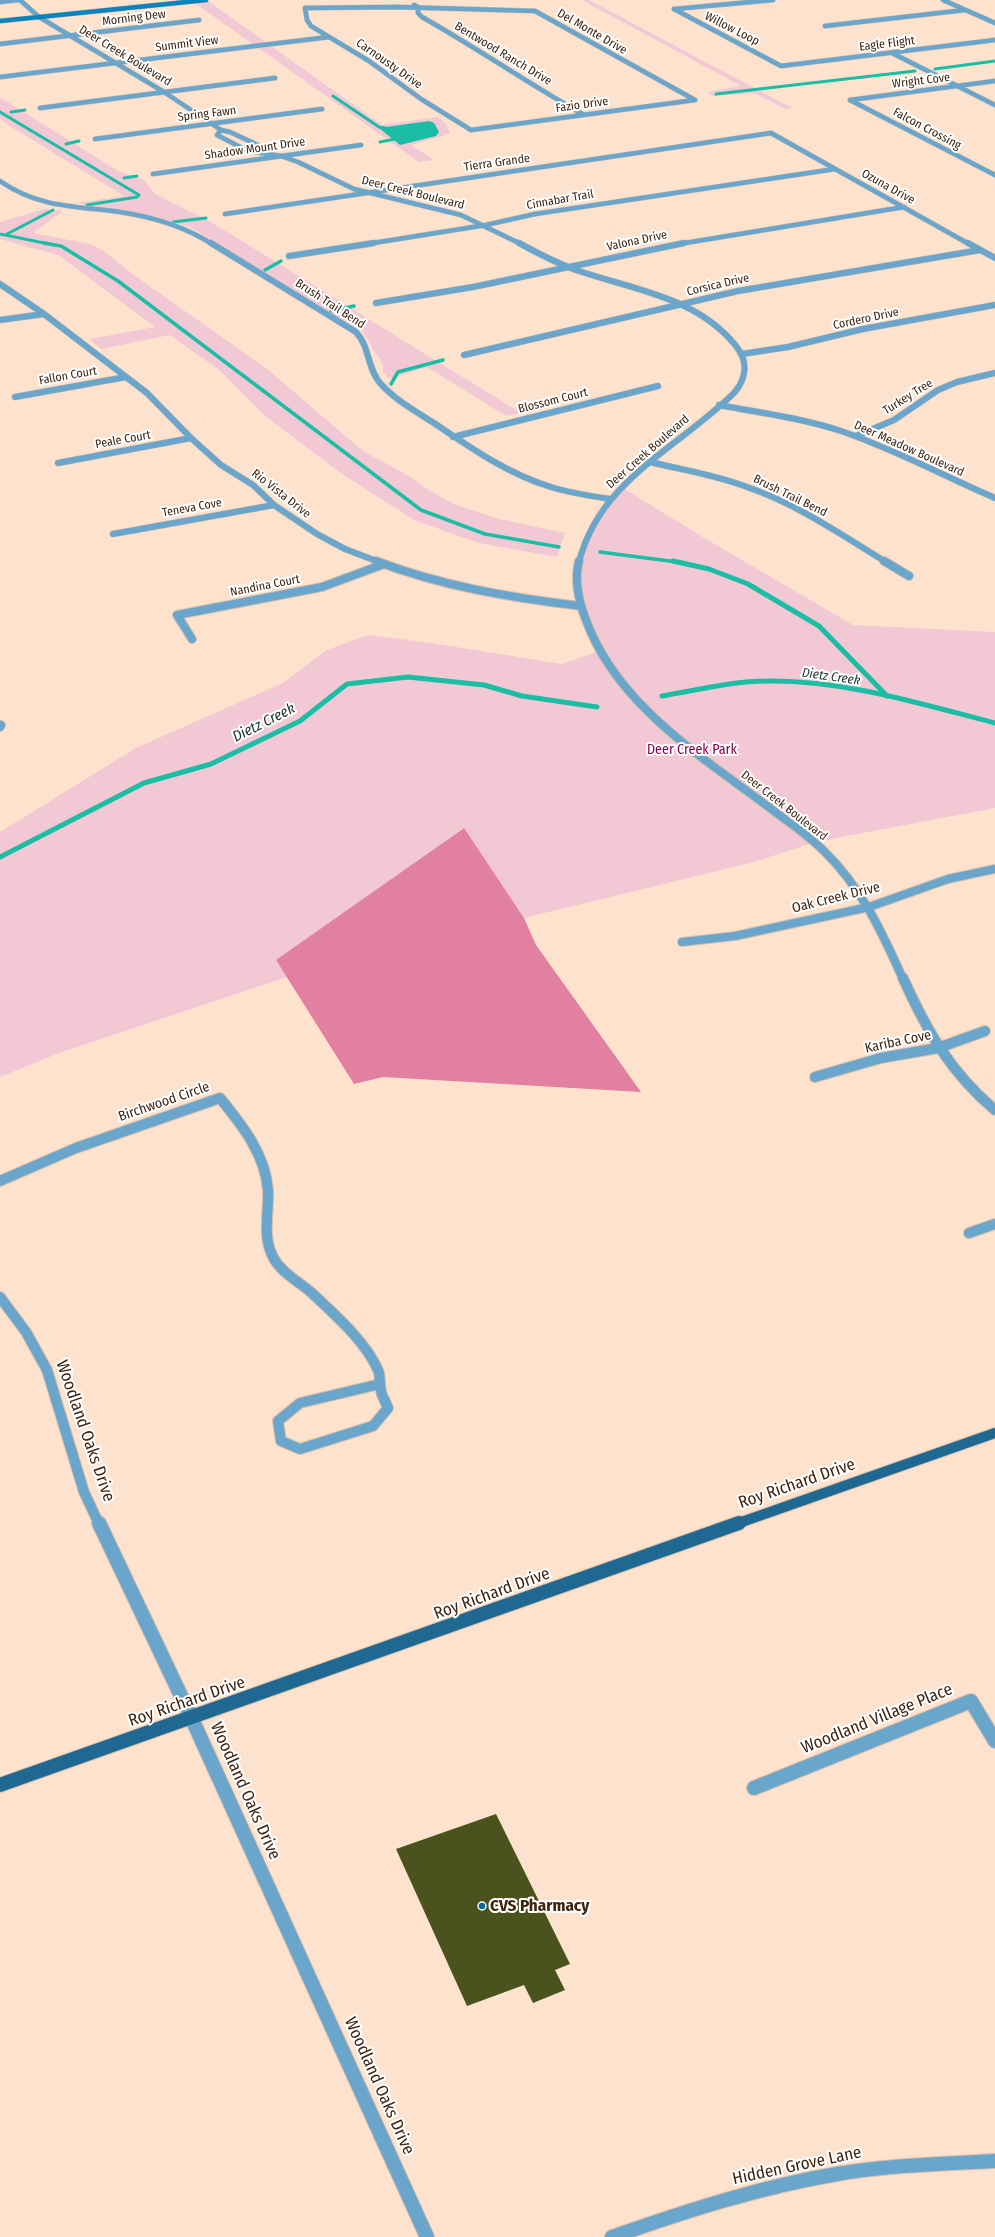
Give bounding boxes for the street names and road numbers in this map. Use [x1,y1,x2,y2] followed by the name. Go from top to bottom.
[555,6,629,58] street label: Del Monte Drive
[101,7,167,29] street label: Morning Dew
[702,9,762,49] street label: Willow Loop
[452,19,554,89] street label: Bentwood Ranch Drive
[76,23,174,89] street label: Deer Creek Boulevard
[155,33,219,55] street label: Summit View
[858,33,916,55] street label: Eagle Flight
[353,36,425,92] street label: Carnousty Drive
[891,70,951,92] street label: Wright Cove
[555,94,609,116] street label: Fazio Drive
[177,103,237,125] street label: Spring Fawn
[891,105,963,153] street label: Falcon Crossing
[204,135,306,163] street label: Shadow Mount Drive
[463,151,531,175] street label: Tierra Grande
[859,166,917,208] street label: Ozuna Drive
[360,173,466,213] street label: Deer Creek Boulevard
[525,187,595,213] street label: Cinnabar Trail
[606,228,668,254] street label: Valona Drive
[685,271,751,299] street label: Corsica Drive
[292,276,368,332] street label: Brush Trail Bend
[832,305,900,333] street label: Cordero Drive
[38,364,98,388] street label: Fallon Court
[880,376,936,418] street label: Turkey Tree
[517,385,589,417] street label: Blossom Court
[604,412,692,492] street label: Deer Creek Boulevard
[852,418,966,480] street label: Deer Meadow Boulevard
[94,428,152,452] street label: Peale Court
[249,467,313,521] street label: Rio Vista Drive
[751,472,829,520] street label: Brush Trail Bend
[161,496,223,520] street label: Teneva Cove
[229,572,301,600] street label: Nandina Court
[738,768,830,844] street label: Deer Creek Boulevard
[790,879,882,917] street label: Oak Creek Drive
[863,1027,933,1057] street label: Kariba Cove
[116,1079,212,1125] street label: Birchwood Circle
[51,1358,119,1504] street label: Woodland Oaks Drive
[736,1454,858,1514] street label: Roy Richard Drive
[431,1564,553,1624] street label: Roy Richard Drive
[126,1672,248,1732] street label: Roy Richard Drive
[798,1679,956,1759] street label: Woodland Village Place
[206,1719,284,1863] street label: Woodland Oaks Drive
[340,2014,418,2158] street label: Woodland Oaks Drive
[731,2142,863,2190] street label: Hidden Grove Lane

